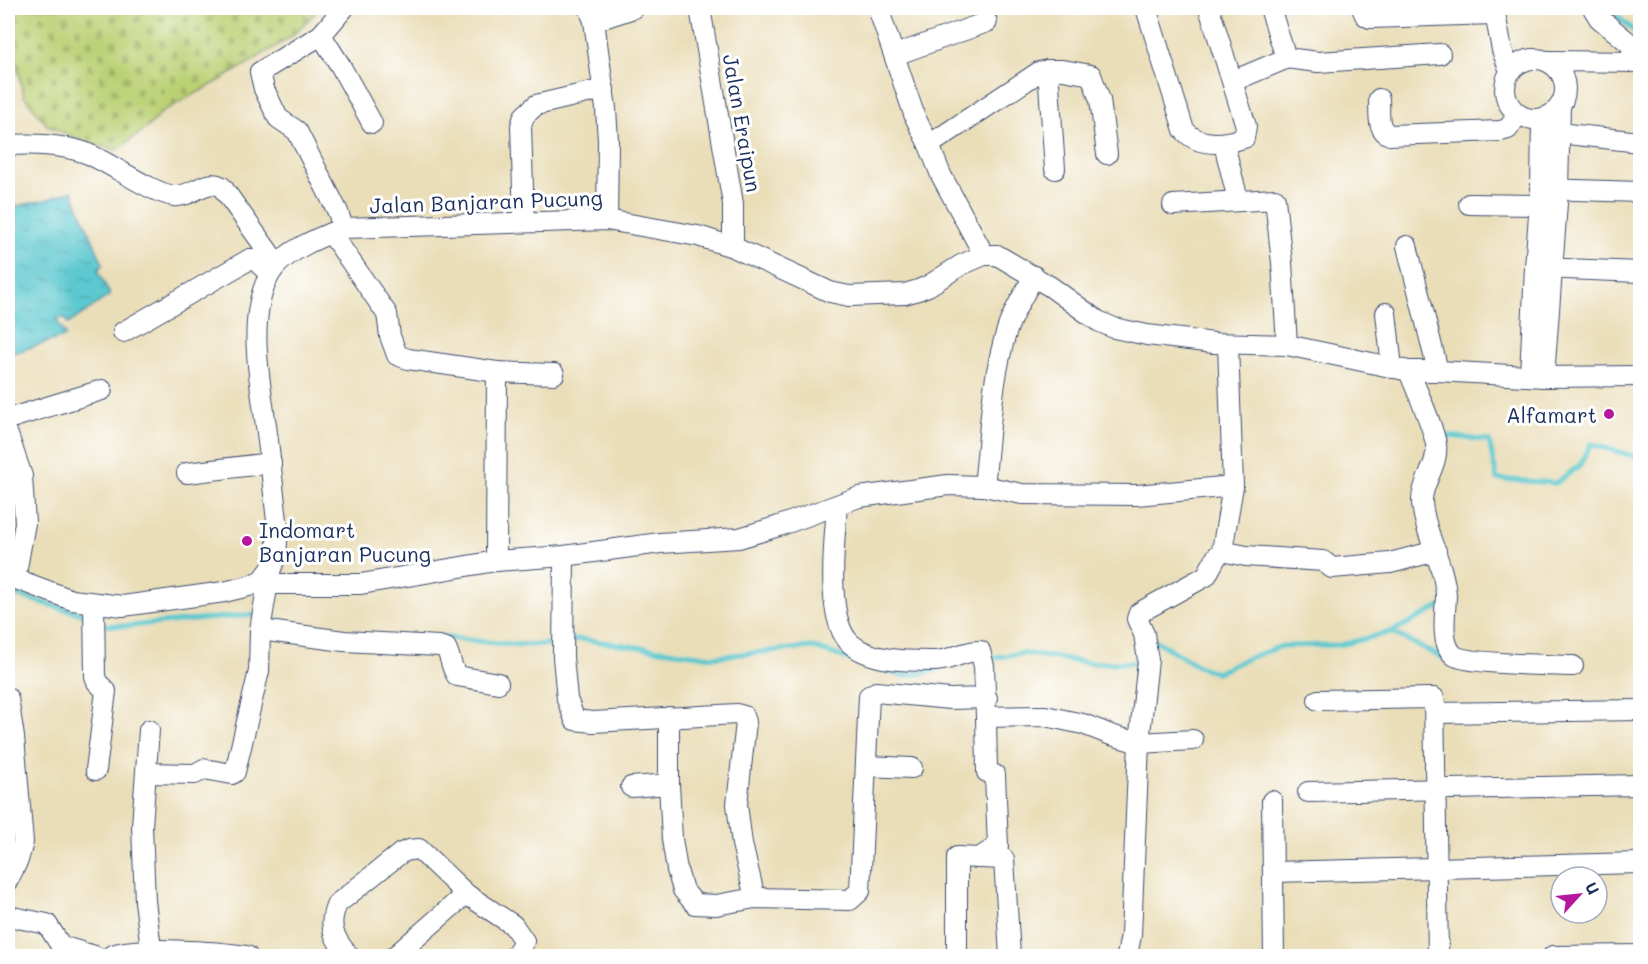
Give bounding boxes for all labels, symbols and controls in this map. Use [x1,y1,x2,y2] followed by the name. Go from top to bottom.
[718,52,768,194] street label: Jalan Eraipun
[369,183,603,219] street label: Jalan Banjaran Pucung
[1506,401,1597,428] place label: Alfamart
[1602,407,1616,421] marker: Alfamart
[259,516,431,567] place label: Indomart Banjaran Pucung
[240,534,254,548] marker: Indomart Banjaran Pucung
[1549,865,1609,925] north arrow
[1581,878,1605,898] text: U

